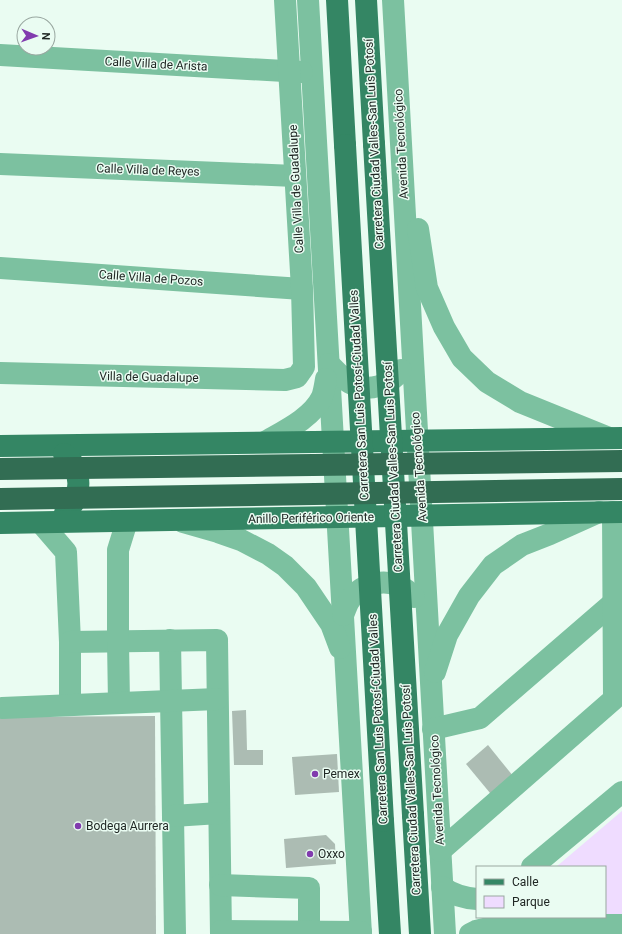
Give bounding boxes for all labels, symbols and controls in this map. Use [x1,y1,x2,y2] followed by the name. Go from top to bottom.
[16,16,56,56] north arrow
[39,32,52,41] text: N
[361,37,387,250] street label: Carretera Ciudad Valles-San Luis Potosí
[104,54,208,74] street label: Calle Villa de Arista
[391,88,411,200] street label: Avenida Tecnológico
[286,124,306,254] street label: Calle Villa de Guadalupe
[96,161,200,179] street label: Calle Villa de Reyes
[98,267,204,289] street label: Calle Villa de Pozos
[346,289,372,501] street label: Carretera San Luis Potosí-Ciudad Valles
[380,360,406,573] street label: Carretera Ciudad Valles-San Luis Potosí
[99,369,199,385] street label: Villa de Guadalupe
[408,411,430,523] street label: Avenida Tecnológico
[248,510,374,526] street label: Anillo Periférico Oriente
[365,613,391,825] street label: Carretera San Luis Potosí-Ciudad Valles
[398,683,424,896] street label: Carretera Ciudad Valles-San Luis Potosí
[427,734,447,846] street label: Avenida Tecnológico
[323,767,360,781] place label: Pemex
[310,769,320,779] marker: Pemex
[86,819,169,833] place label: Bodega Aurrera
[73,821,83,831] marker: Bodega Aurrera
[318,847,345,861] place label: Oxxo
[305,849,315,859] marker: Oxxo
[476,866,606,918] legend
[512,875,539,889] text: Calle
[512,895,550,909] text: Parque

